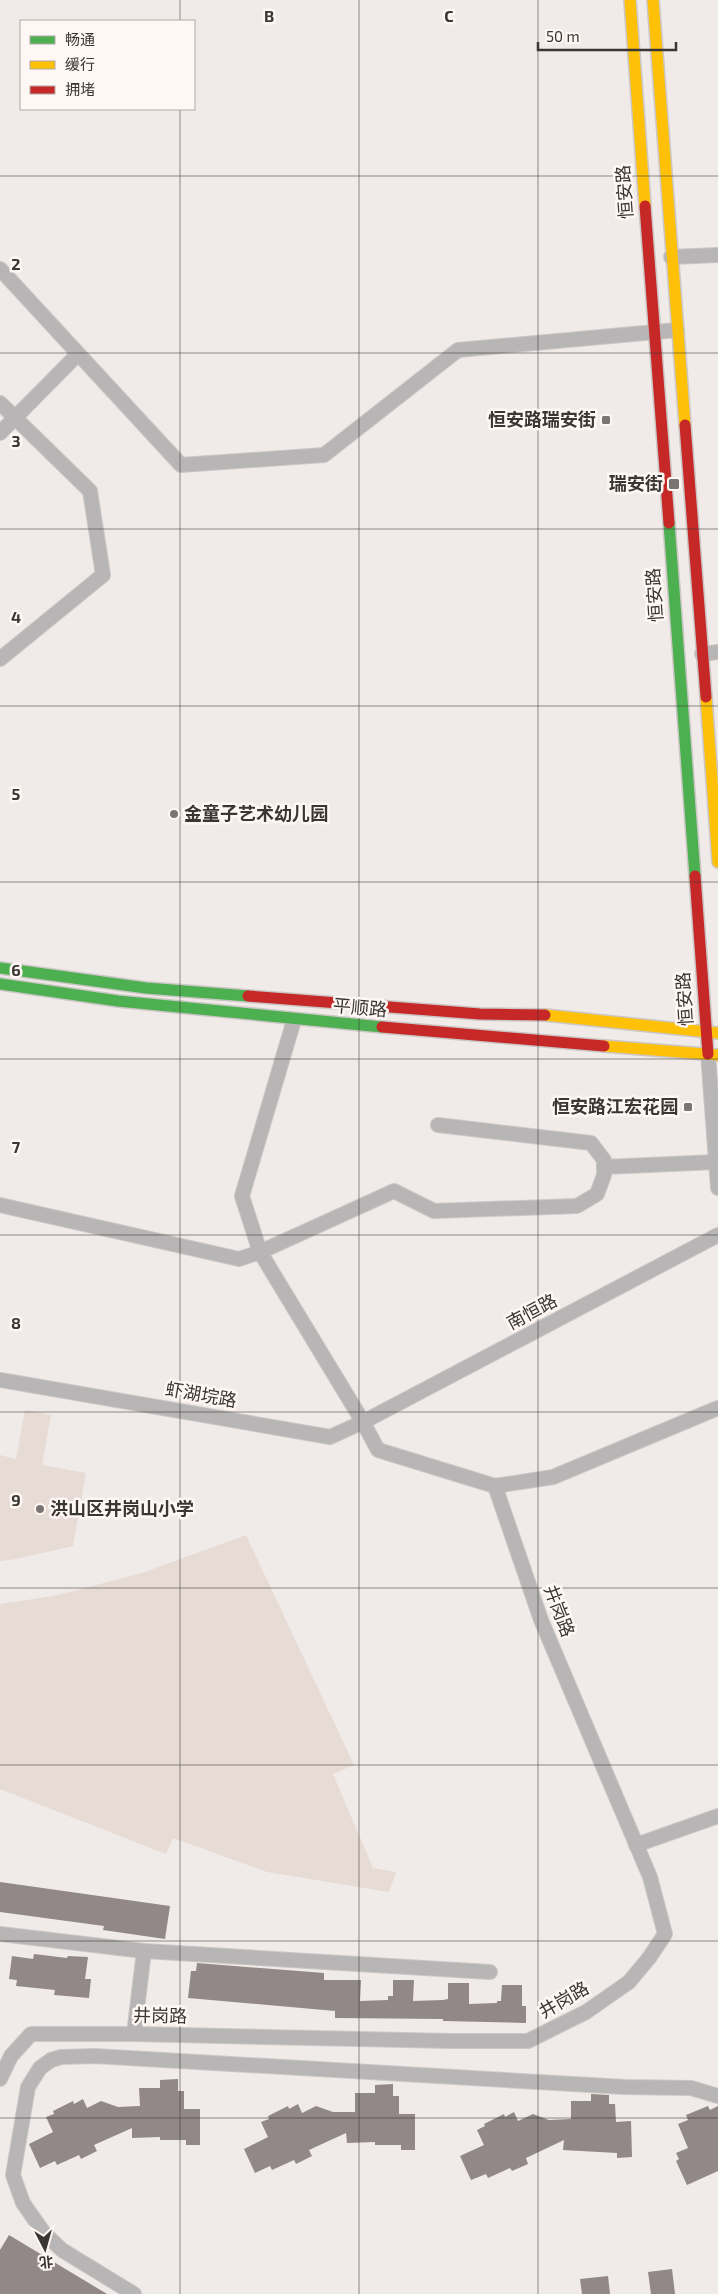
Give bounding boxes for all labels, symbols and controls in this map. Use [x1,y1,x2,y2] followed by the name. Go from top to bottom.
[264,6,274,25] text: B
[444,6,454,25] text: C
[20,20,195,110] legend
[538,20,676,52] scale bar
[546,27,580,45] text: 50 m
[65,30,95,48] text: 畅通
[65,55,95,73] text: 缓行
[65,80,95,98] text: 拥堵
[611,164,637,220] street label: 恒安路
[11,254,21,273] text: 2
[488,408,596,430] place label: 恒安路瑞安街
[600,414,612,426] marker: 恒安路瑞安街
[11,431,21,450] text: 3
[609,472,663,494] place label: 瑞安街
[667,477,681,491] marker: 瑞安街
[641,567,667,623] street label: 恒安路
[11,607,21,626] text: 4
[12,784,21,803] text: 5
[184,802,328,824] place label: 金童子艺术幼儿园
[168,808,180,820] marker: 金童子艺术幼儿园
[11,960,21,979] text: 6
[671,971,697,1027] street label: 恒安路
[332,994,388,1020] street label: 平顺路
[552,1095,678,1117] place label: 恒安路江宏花园
[682,1101,694,1113] marker: 恒安路江宏花园
[12,1137,21,1156] text: 7
[503,1289,561,1334] street label: 南恒路
[11,1313,21,1332] text: 8
[164,1377,239,1411] street label: 虾湖垸路
[11,1490,21,1509] text: 9
[50,1497,194,1519] place label: 洪山区井岗山小学
[34,1503,46,1515] marker: 洪山区井岗山小学
[540,1581,580,1640] street label: 井岗路
[535,1976,592,2022] street label: 井岗路
[133,2004,187,2026] street label: 井岗路
[20,2224,70,2274] north arrow
[39,2253,54,2272] text: 北

